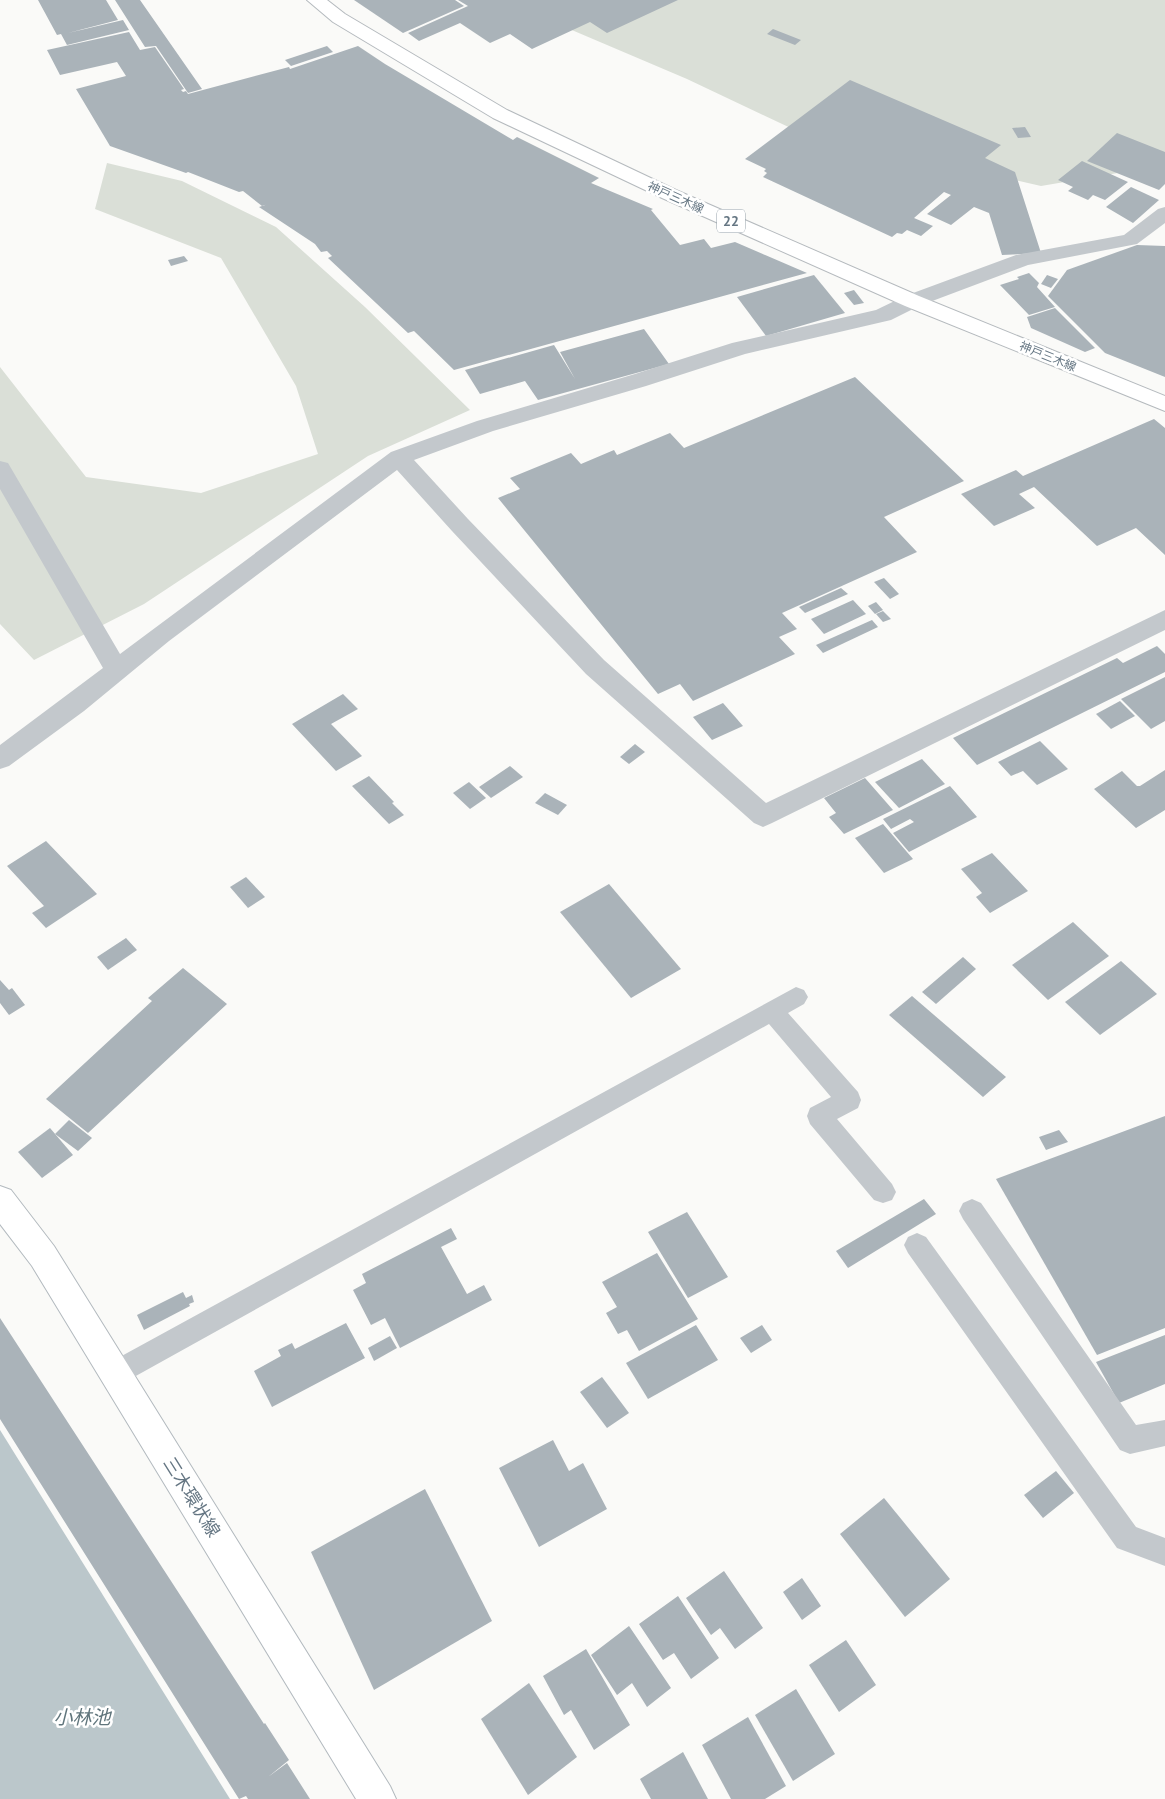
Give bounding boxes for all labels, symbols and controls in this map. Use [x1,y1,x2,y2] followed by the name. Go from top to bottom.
[646,178,706,216] street label: 神戸三木線
[717,210,745,232] road number: 22
[1017,338,1079,374] street label: 神戸三木線
[158,1453,226,1541] street label: 三木環状線
[53,1705,112,1729] water label: 小林池

